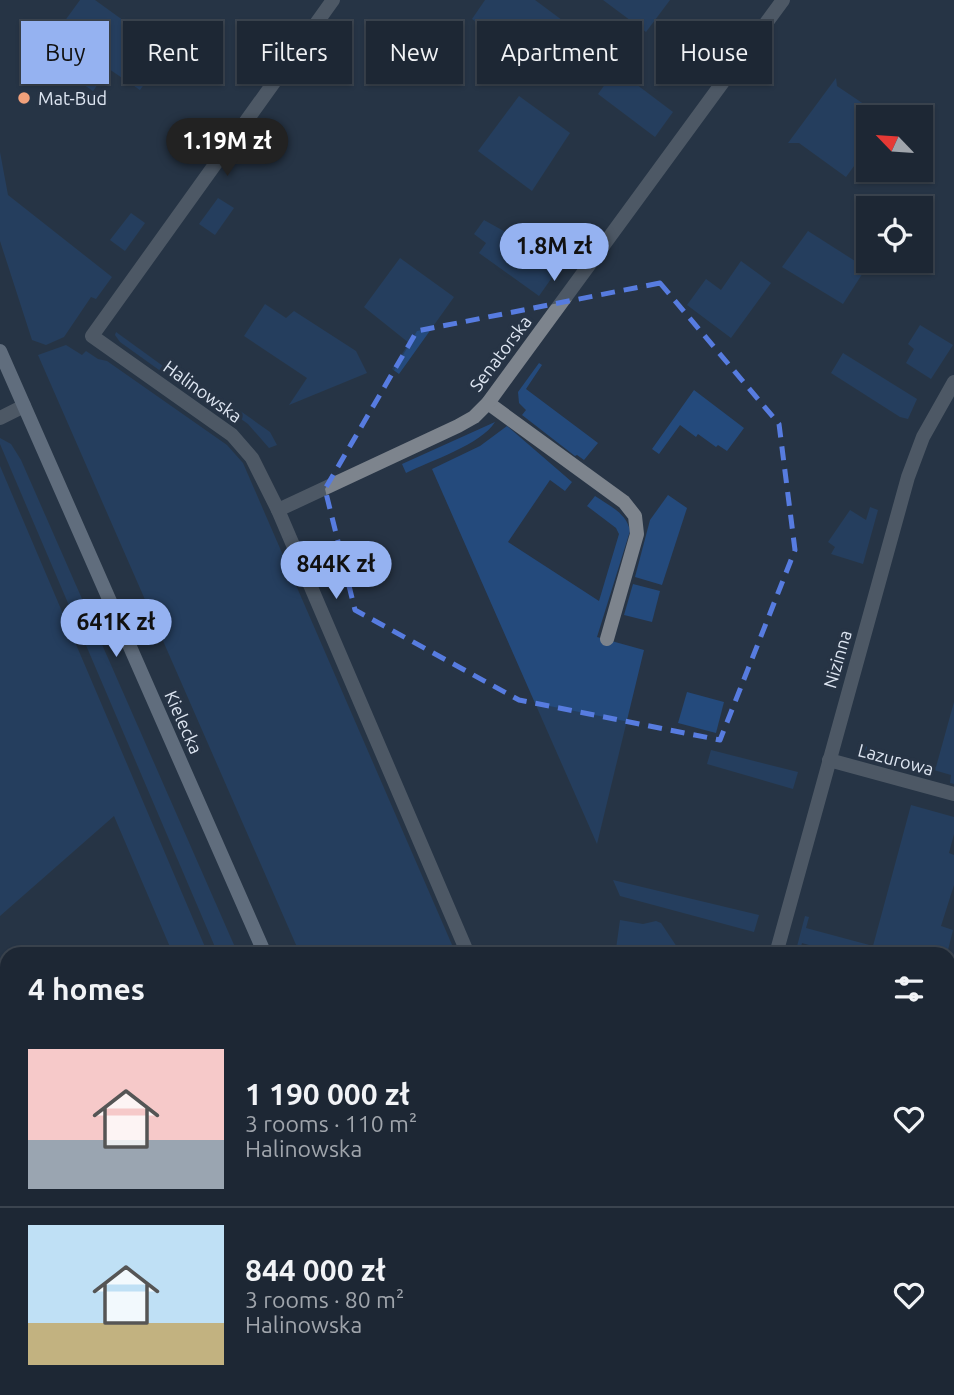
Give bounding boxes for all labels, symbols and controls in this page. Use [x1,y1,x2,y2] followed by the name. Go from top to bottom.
[21,21,109,84] chip: Buy
[123,21,223,84] chip: Rent
[237,21,352,84] chip: Filters
[366,21,463,84] chip: New
[477,21,642,84] chip: Apartment
[656,21,772,84] chip: House
[38,88,107,108] place label: Mat-Bud
[16,90,32,106] marker: Mat-Bud
[856,105,933,182] north arrow
[856,105,933,273] map controls
[155,118,299,178] pin: 1.19M zł
[182,128,272,153] text: 1.19M zł
[856,196,933,273] button: locate
[489,224,619,283] pin: 1.8M zł
[516,233,592,258] text: 1.8M zł
[465,311,535,395] street label: Senatorska
[160,356,246,426] street label: Halinowska
[271,542,401,601] pin: 844K zł
[297,551,375,576] text: 844K zł
[51,600,181,659] pin: 641K zł
[77,609,155,634] text: 641K zł
[819,628,855,690] street label: Nizinna
[161,687,207,757] street label: Kielecka
[856,739,936,779] street label: Lazurowa
[890,970,928,1008] icon: filters
[28,972,145,1006] text: 4 homes
[84,1077,168,1161] icon: home
[245,1077,410,1111] text: 1 190 000 zł
[890,1100,928,1138] icon: heart
[245,1111,417,1136] text: 3 rooms · 110 m²
[245,1136,362,1161] text: Halinowska
[84,1253,168,1337] icon: home
[245,1253,386,1287] text: 844 000 zł
[890,1276,928,1314] icon: heart
[245,1287,404,1312] text: 3 rooms · 80 m²
[245,1312,362,1337] text: Halinowska

